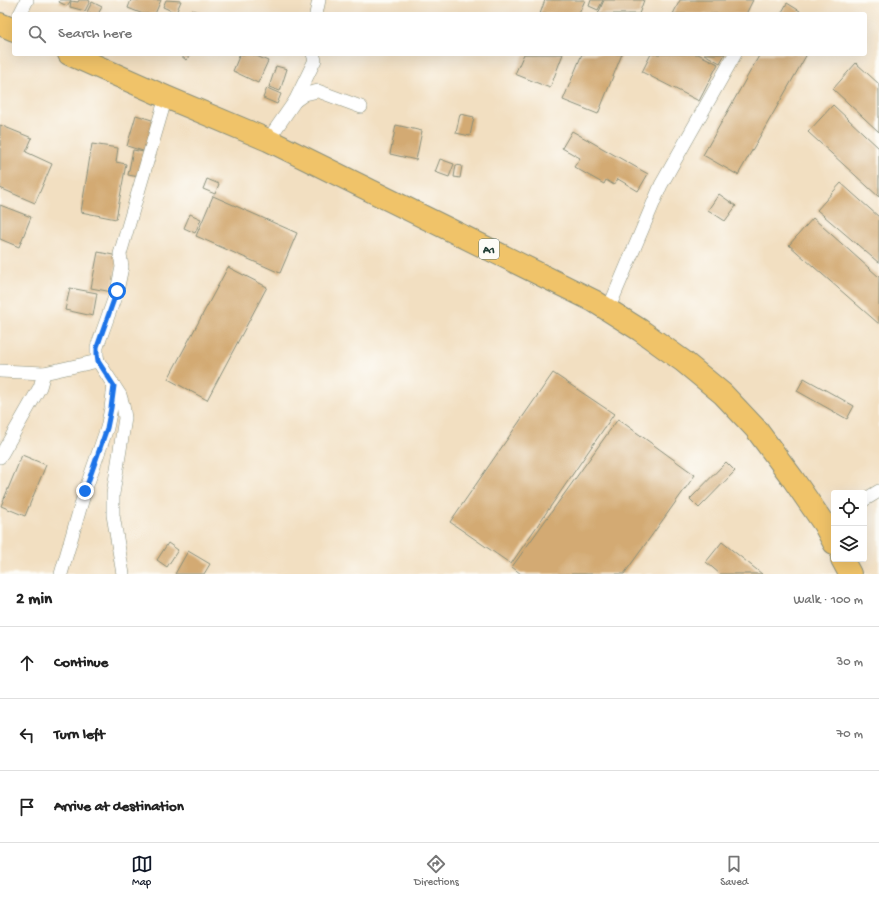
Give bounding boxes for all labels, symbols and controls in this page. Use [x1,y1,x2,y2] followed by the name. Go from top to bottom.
[12,12,867,56] search box
[26,23,48,45] icon: search
[58,25,132,43] text: Search here
[479,239,499,259] road number: A1
[108,282,126,300] route start
[76,482,94,500] route end
[831,490,867,562] map controls
[831,490,867,526] button: locate
[831,526,867,562] button: layers
[16,590,52,610] text: 2 min
[794,593,863,608] text: Walk · 100 m
[16,652,38,674] icon: ahead
[54,654,108,672] text: Continue
[837,655,863,670] text: 30 m
[16,724,38,746] icon: left
[54,726,105,744] text: Turn left
[837,727,863,742] text: 70 m
[16,796,38,818] icon: arrive
[54,798,184,816] text: Arrive at destination
[131,853,153,889] tab: Map
[414,853,459,889] tab: Directions
[720,853,748,889] tab: Saved

